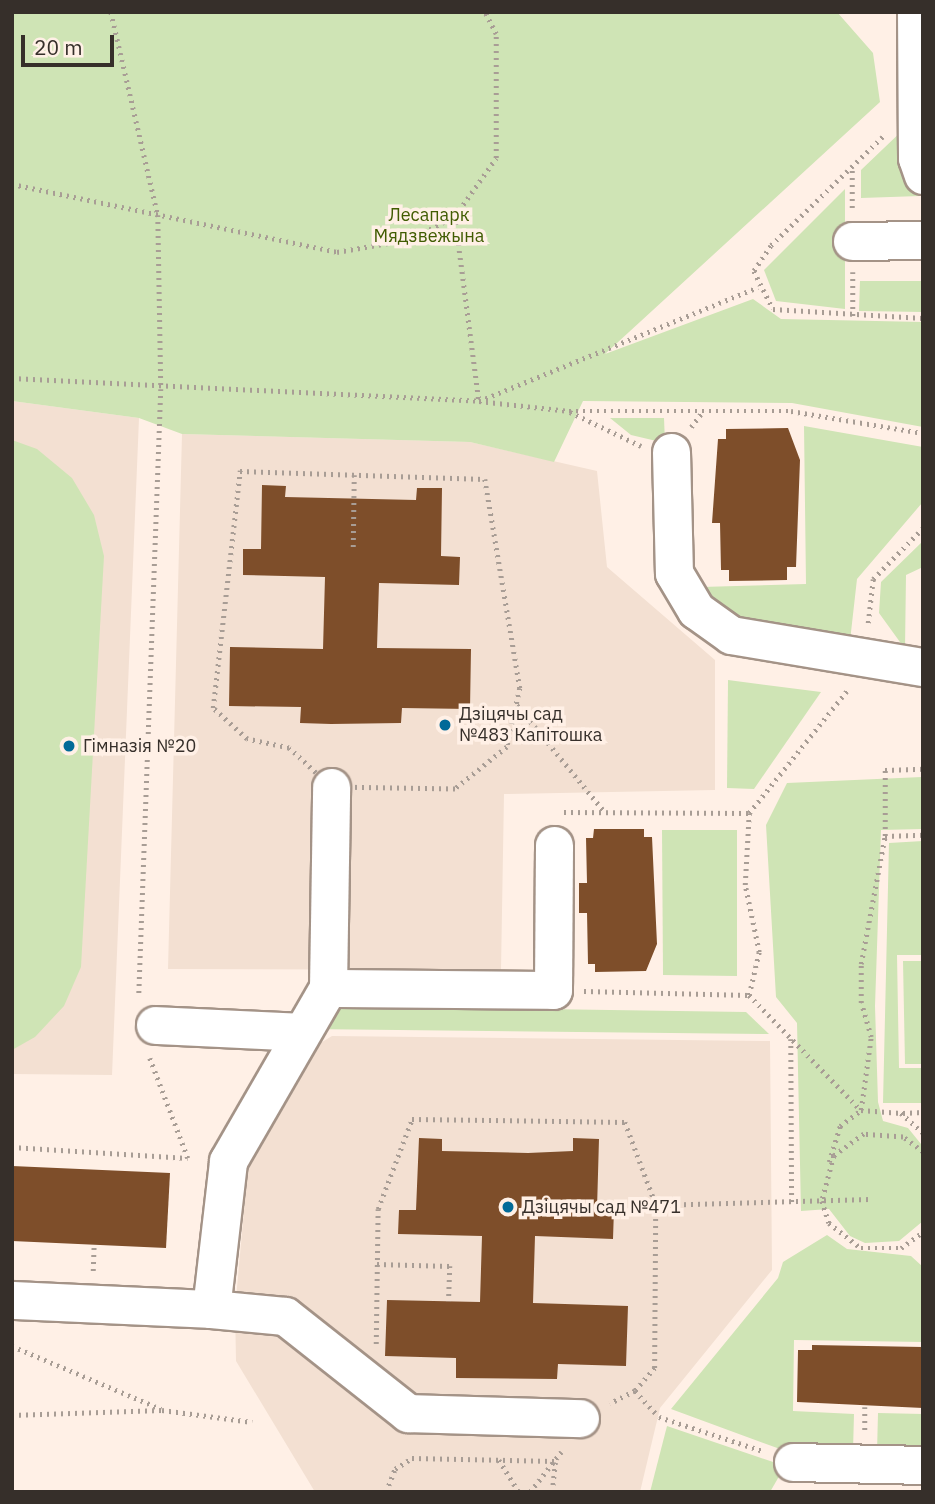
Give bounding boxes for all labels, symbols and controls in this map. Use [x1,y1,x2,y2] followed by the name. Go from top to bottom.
[24,21,117,65] scale bar
[34,33,83,61] text: 20 m
[374,205,484,248] park label: Лесапарк Мядзвежына
[459,704,602,746] place label: Дзіцячы сад №483 Капітошка
[437,717,453,733] marker: Дзіцячы сад №483 Капітошка
[83,735,196,757] place label: Гімназія №20
[61,738,77,754] marker: Гімназія №20
[522,1196,681,1218] place label: Дзіцячы сад №471
[500,1199,516,1215] marker: Дзіцячы сад №471

